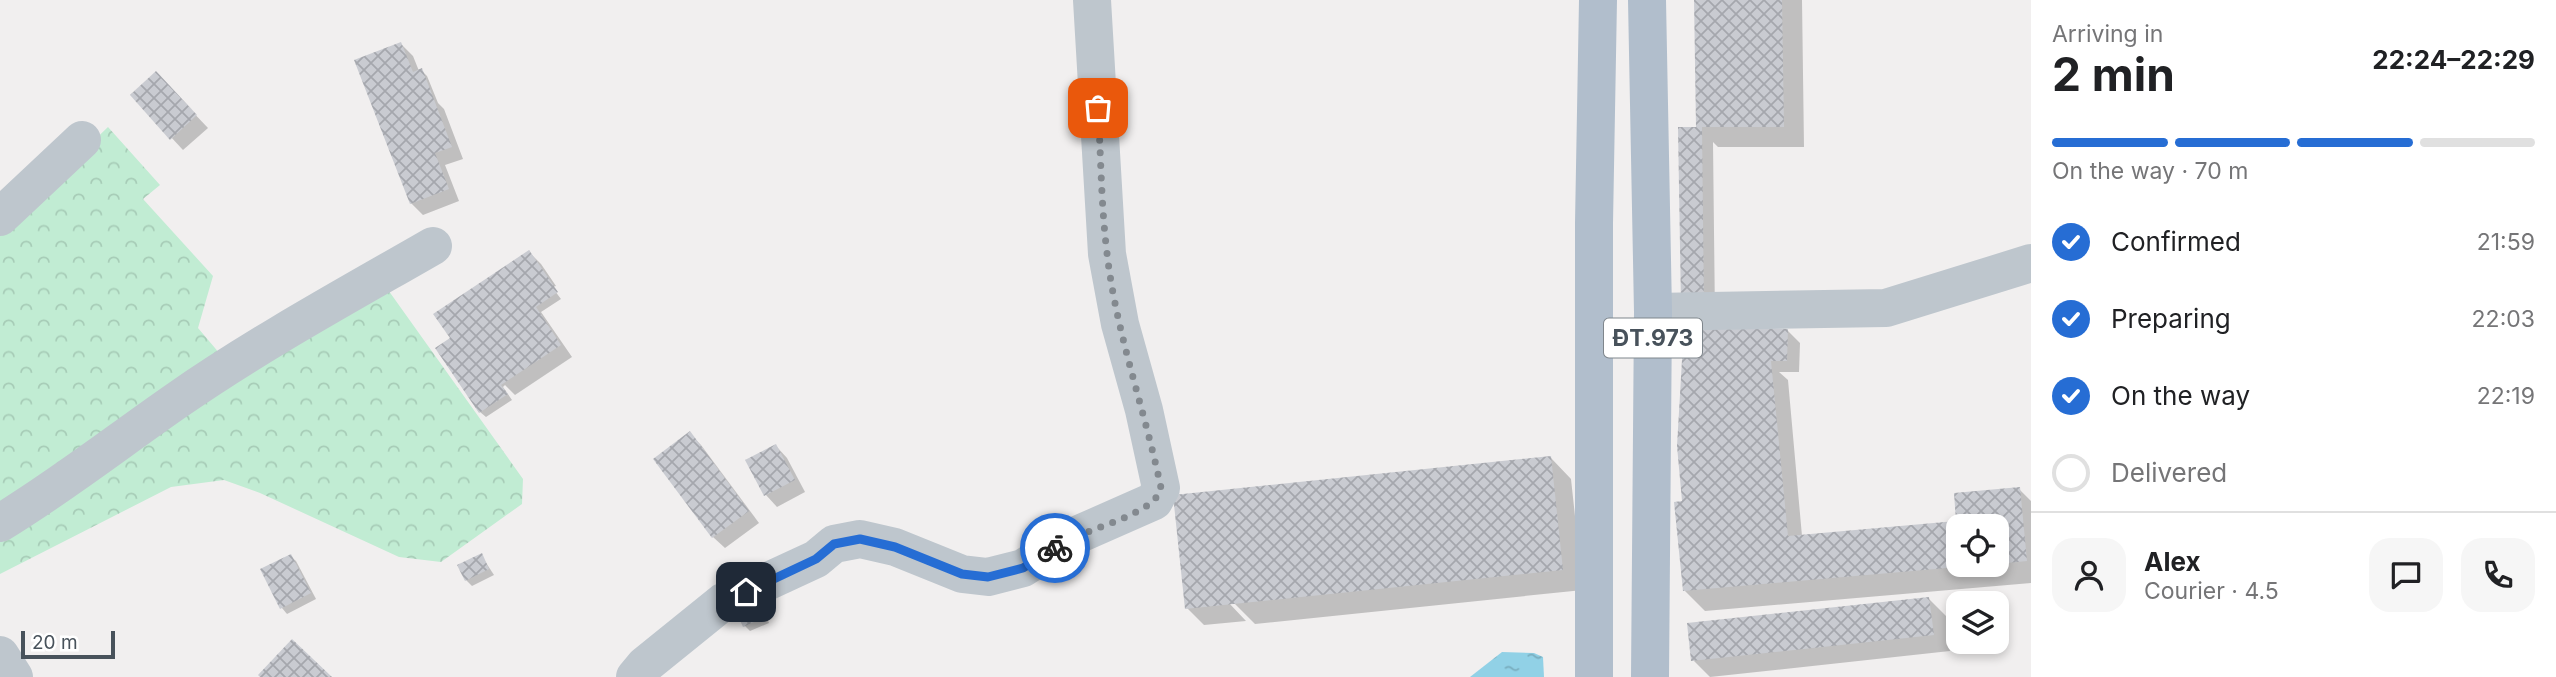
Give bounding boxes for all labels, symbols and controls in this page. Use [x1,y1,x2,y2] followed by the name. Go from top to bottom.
[2052,20,2163,48] text: Arriving in
[2372,44,2535,75] text: 22:24–22:29
[2052,46,2175,102] text: 2 min
[1068,78,1128,138] pin
[1079,89,1117,127] icon: bag
[2052,157,2248,185] text: On the way · 70 m
[2052,223,2090,261] icon: check
[2111,226,2241,257] text: Confirmed
[2477,228,2535,256] text: 21:59
[2052,300,2090,338] icon: check
[2111,303,2231,334] text: Preparing
[2472,305,2535,333] text: 22:03
[1604,318,1702,358] road number: ĐT.973
[2052,377,2090,415] icon: check
[2111,380,2250,411] text: On the way
[2477,382,2535,410] text: 22:19
[2111,457,2227,488] text: Delivered
[1020,513,1090,583] courier
[1946,514,2009,654] map controls
[1946,514,2009,577] button: locate
[1036,529,1074,567] icon: bike
[2052,538,2126,612] button: person
[2369,538,2443,612] button: chat
[2461,538,2535,612] button: phone
[2144,546,2201,577] text: Alex
[716,562,776,622] pin
[727,573,765,611] icon: home
[2144,577,2279,605] text: Courier · 4.5
[1946,591,2009,654] button: layers
[21,628,116,660] scale bar
[32,631,78,654] text: 20 m

